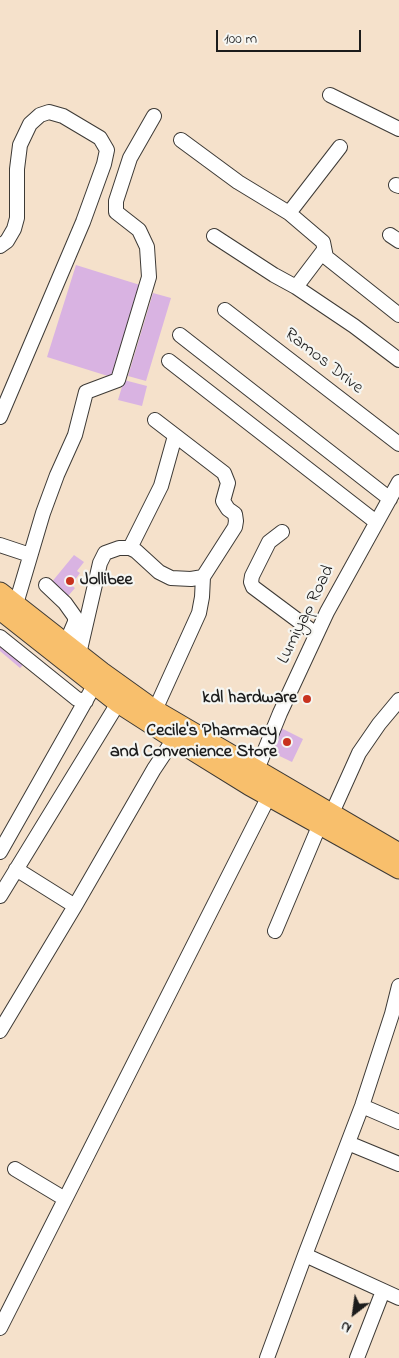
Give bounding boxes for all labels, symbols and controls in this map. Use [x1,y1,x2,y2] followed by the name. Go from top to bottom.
[219,20,364,52] scale bar
[224,28,257,50] text: 100 m
[279,324,367,400] street label: Ramos Drive
[274,562,340,668] street label: Lumiyap Road
[80,570,133,592] place label: Jollibee
[64,575,76,587] marker: Jollibee
[202,688,297,710] place label: kdl hardware
[301,693,313,705] marker: kdl hardware
[110,721,277,764] place label: Cecile's Pharmacy and Convenience Store
[281,736,293,748] marker: Cecile's Pharmacy and Convenience Store
[329,1288,379,1338] north arrow
[337,1315,356,1338] text: N

